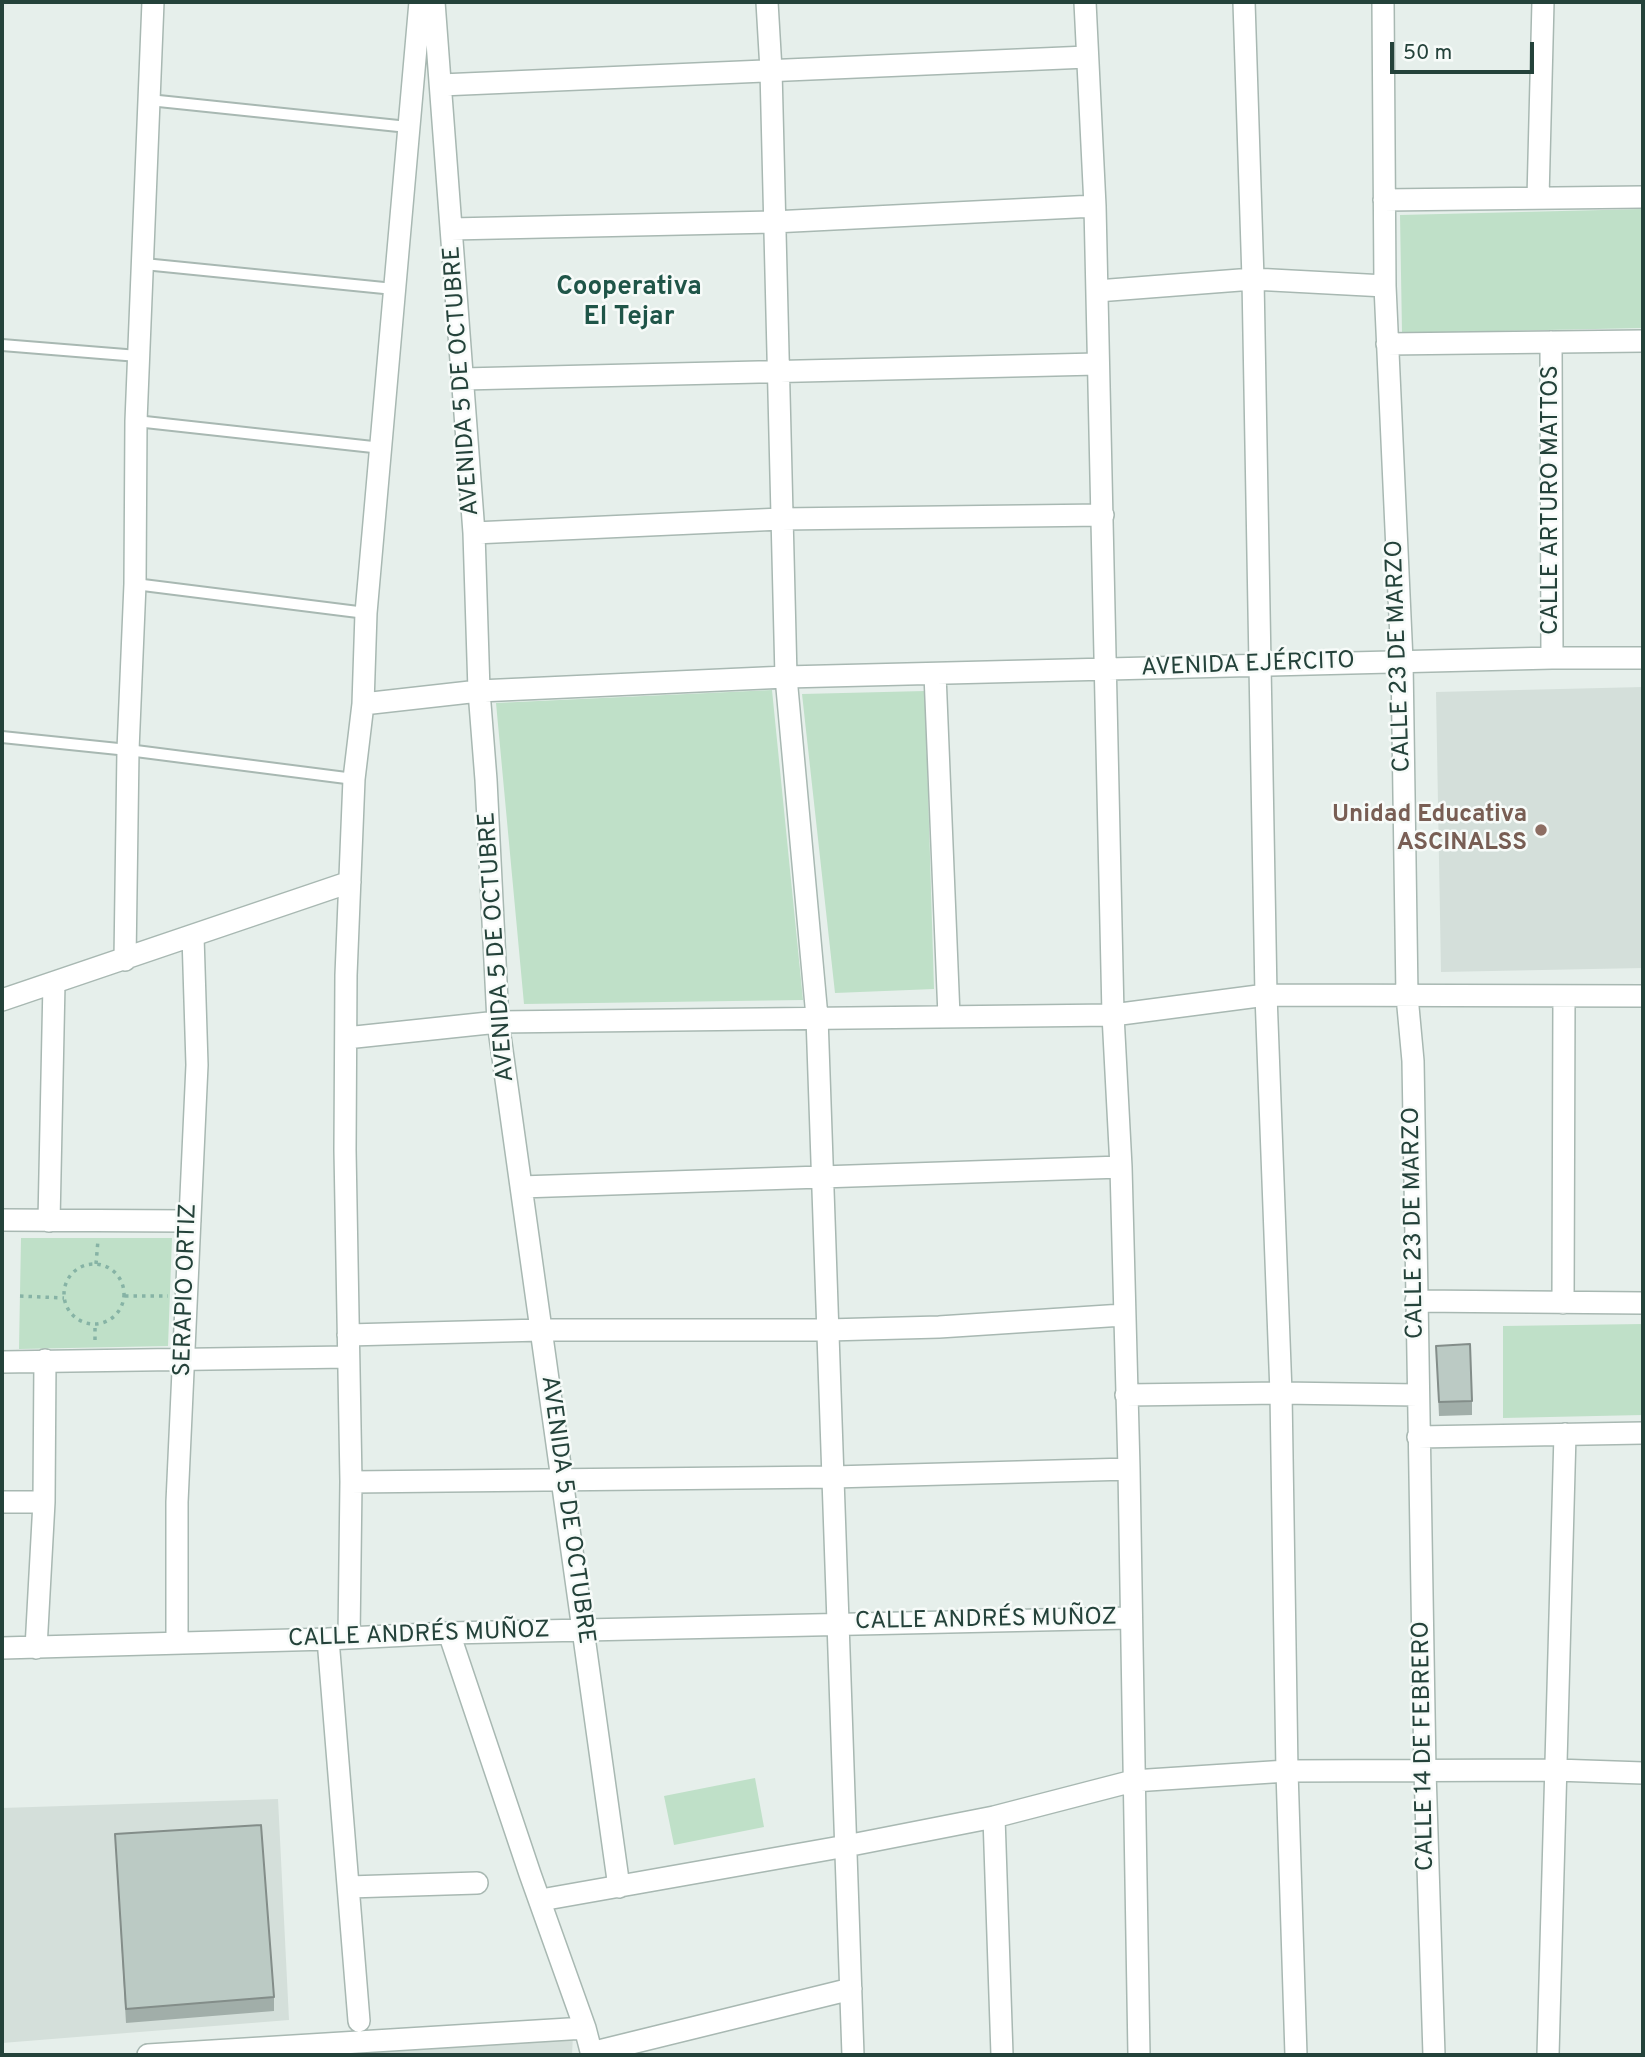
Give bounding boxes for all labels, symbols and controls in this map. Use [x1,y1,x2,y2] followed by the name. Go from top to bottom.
[1393,28,1536,72] scale bar
[1403,40,1452,67] text: 50 m
[439,245,487,517] street label: AVENIDA 5 DE OCTUBRE
[556,273,702,334] district label: Cooperativa El Tejar
[1538,365,1566,635] street label: CALLE ARTURO MATTOS
[1382,539,1418,773] street label: CALLE 23 DE MARZO
[1141,648,1355,684] street label: AVENIDA EJÉRCITO
[1332,802,1527,858] place label: Unidad Educativa ASCINALSS
[474,811,522,1083] street label: AVENIDA 5 DE OCTUBRE
[1533,822,1549,838] marker: Unidad Educativa ASCINALSS
[1399,1107,1431,1339] street label: CALLE 23 DE MARZO
[170,1203,204,1377] street label: SERAPIO ORTIZ
[533,1374,599,1646] street label: AVENIDA 5 DE OCTUBRE
[855,1604,1117,1638] street label: CALLE ANDRÉS MUÑOZ
[288,1617,550,1655] street label: CALLE ANDRÉS MUÑOZ
[1408,1621,1442,1871] street label: CALLE 14 DE FEBRERO

